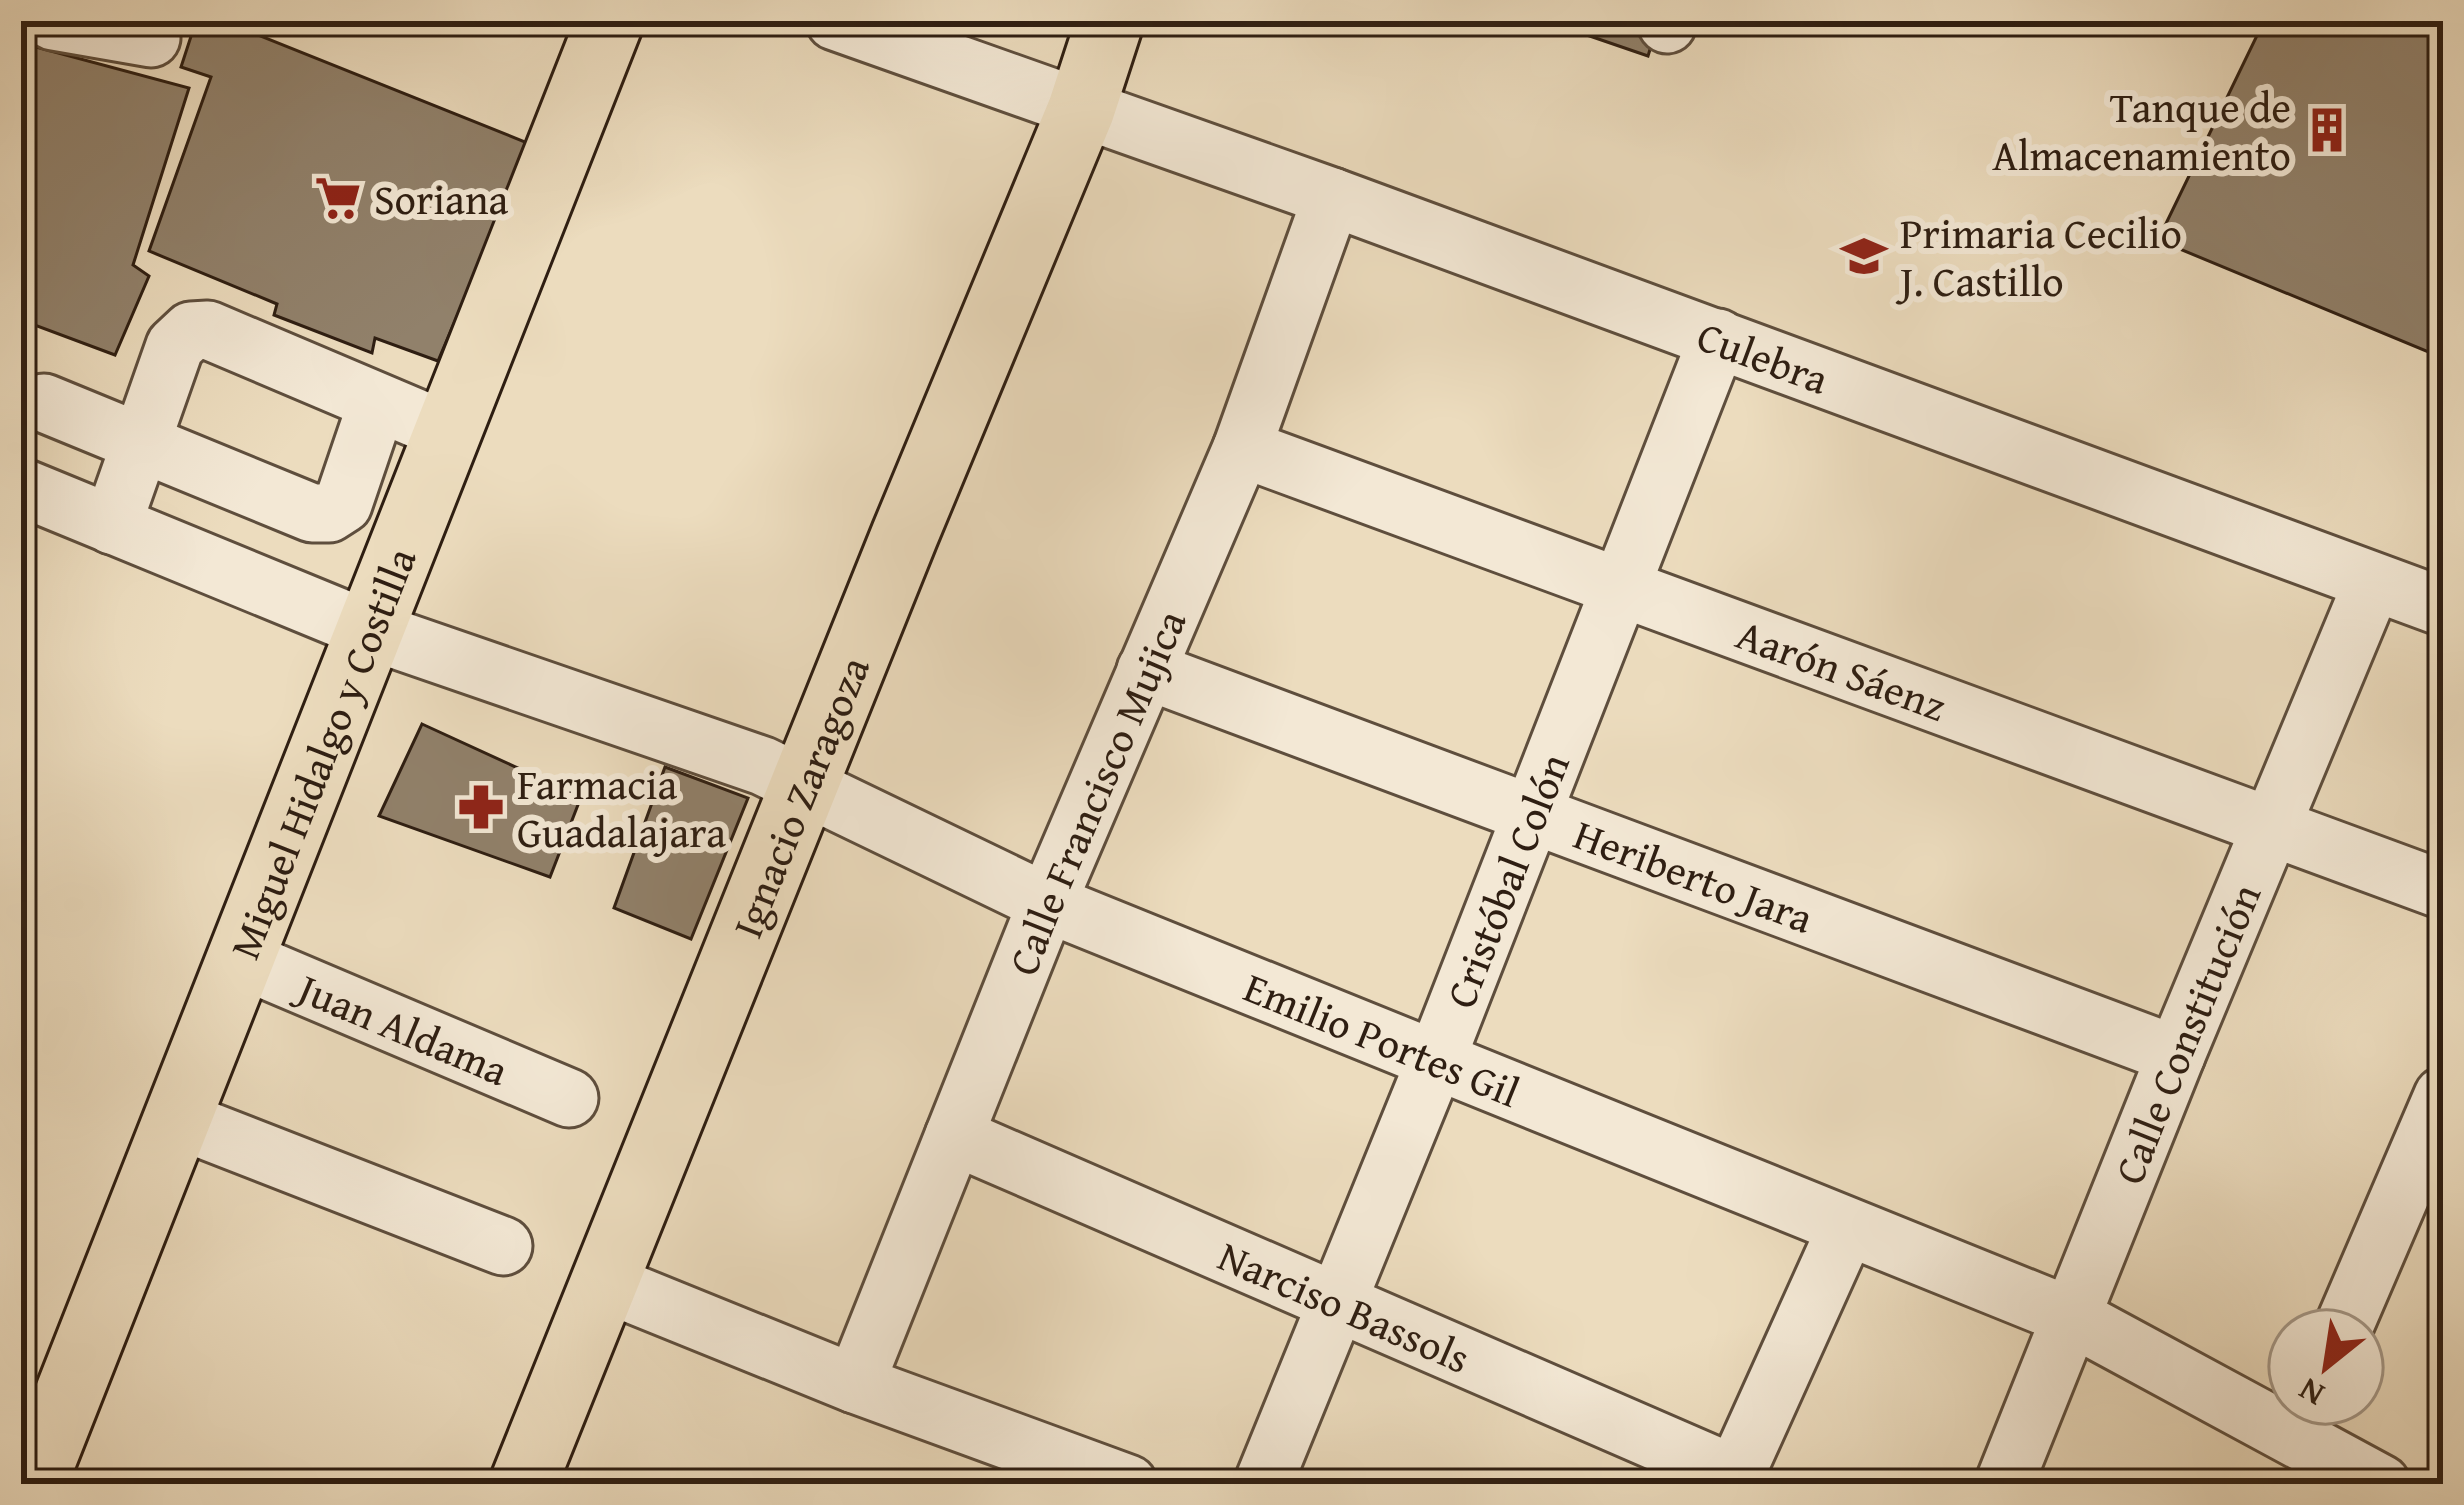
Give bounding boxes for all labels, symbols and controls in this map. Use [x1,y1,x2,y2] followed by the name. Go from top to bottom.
[1992,76,2291,185] place label: Tanque de Almacenamiento
[2302,105,2352,155] building icon: Tanque de Almacenamiento
[374,168,508,229] place label: Soriana
[313,173,363,223] supermarket icon: Soriana
[1895,202,2182,311] place label: Primaria Cecilio J. Castillo
[1839,231,1889,281] school or university icon: Primaria Cecilio J. Castillo
[1689,304,1838,408] street label: Culebra
[213,538,430,967] street label: Miguel Hidalgo y Costilla
[991,600,1200,984] street label: Calle Francisco Mujica
[1728,602,1955,735] street label: Aarón Sáenz
[716,647,883,946] street label: Ignacio Zaragoza
[1429,744,1584,1016] street label: Cristóbal Colón
[517,753,726,862] place label: Farmacia Guadalajara
[456,782,506,832] pharmacy icon: Farmacia Guadalajara
[1566,802,1822,947] street label: Heriberto Jara
[2097,873,2275,1193] street label: Calle Constitución
[285,955,518,1100] street label: Juan Aldama
[1236,956,1529,1121] street label: Emilio Portes Gil
[1209,1224,1480,1387] street label: Narciso Bassols
[2266,1307,2386,1427] north arrow
[2289,1367,2333,1419] text: N

